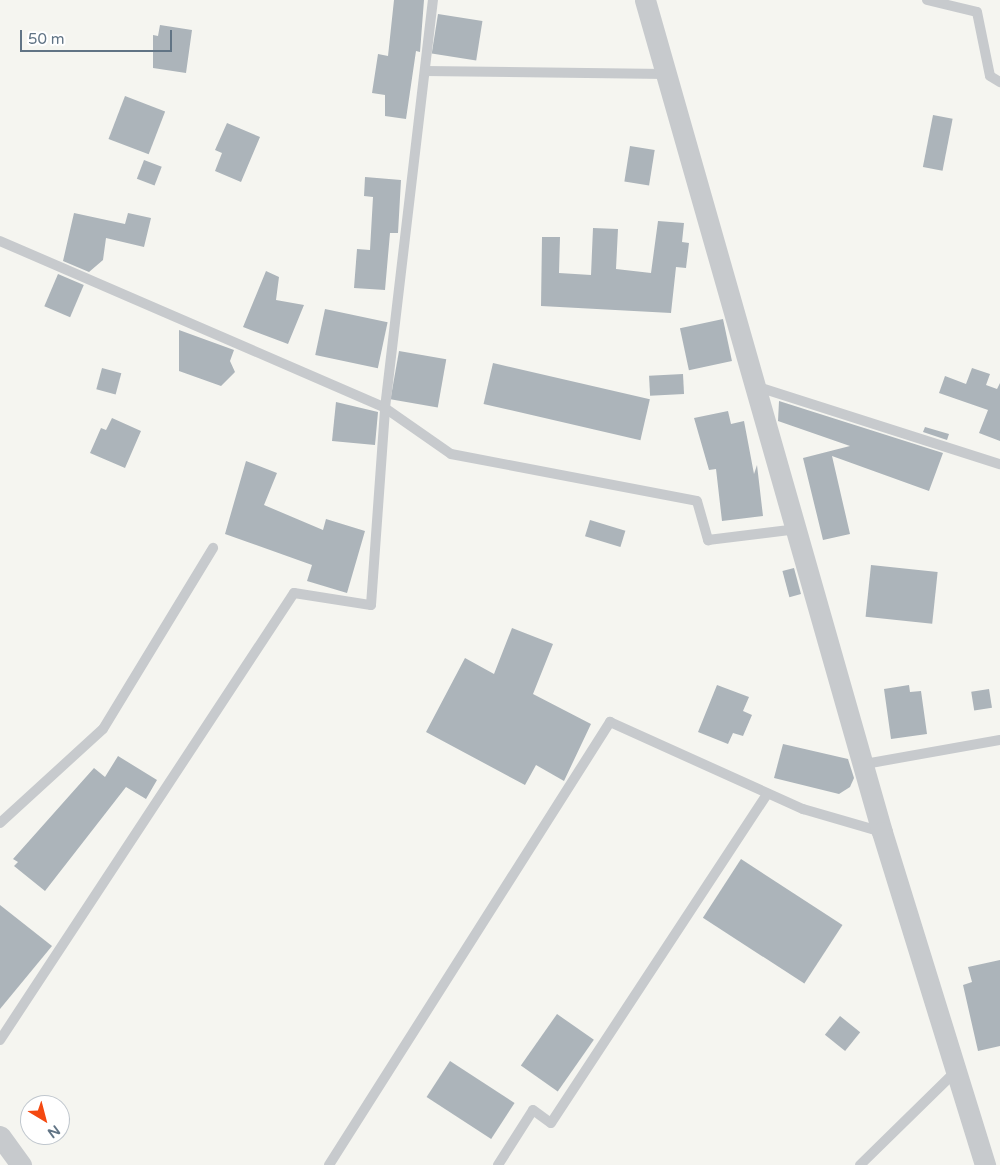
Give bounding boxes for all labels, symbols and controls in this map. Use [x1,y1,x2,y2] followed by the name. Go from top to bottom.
[22,20,175,52] scale bar
[28,30,65,48] text: 50 m
[20,1095,70,1145] north arrow
[44,1121,63,1142] text: N

